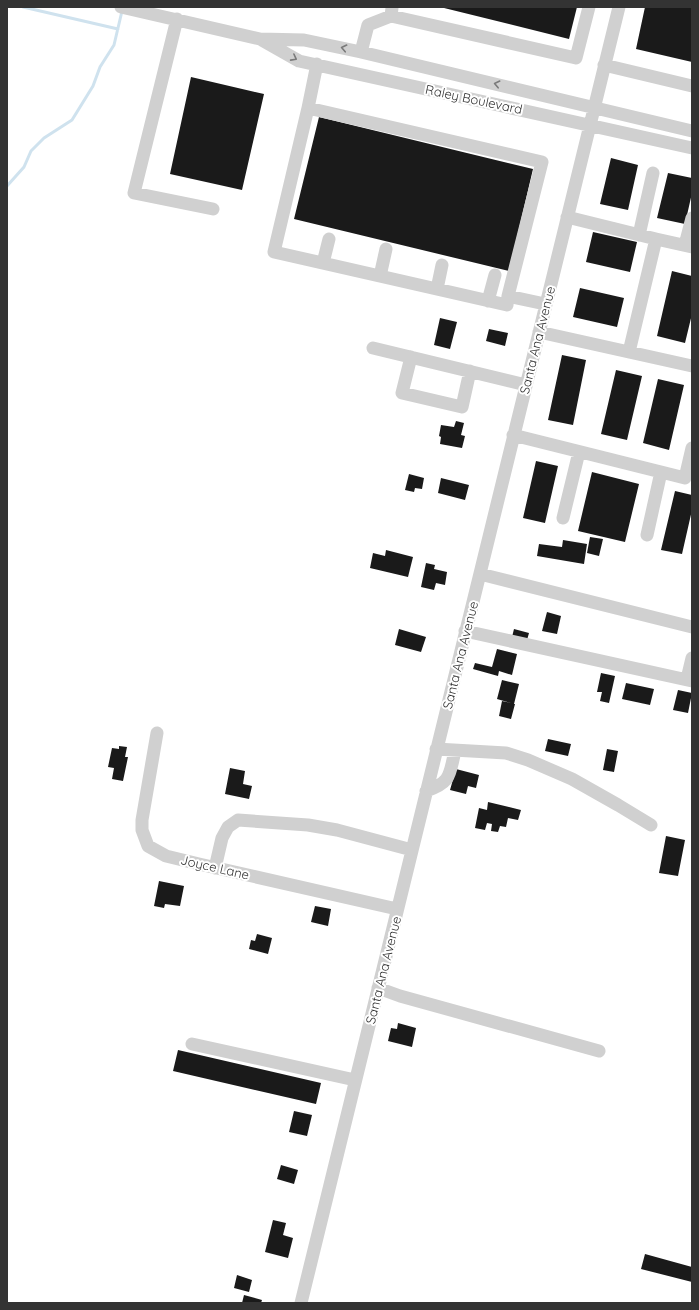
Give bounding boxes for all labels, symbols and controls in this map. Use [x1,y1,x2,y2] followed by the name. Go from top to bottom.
[341,45,347,53] one-way arrow
[290,53,297,61] one-way arrow
[493,80,500,88] one-way arrow
[424,81,524,117] street label: Raley Boulevard
[516,285,558,395] street label: Santa Ana Avenue
[439,600,481,710] street label: Santa Ana Avenue
[179,851,251,883] street label: Joyce Lane
[362,915,404,1025] street label: Santa Ana Avenue

